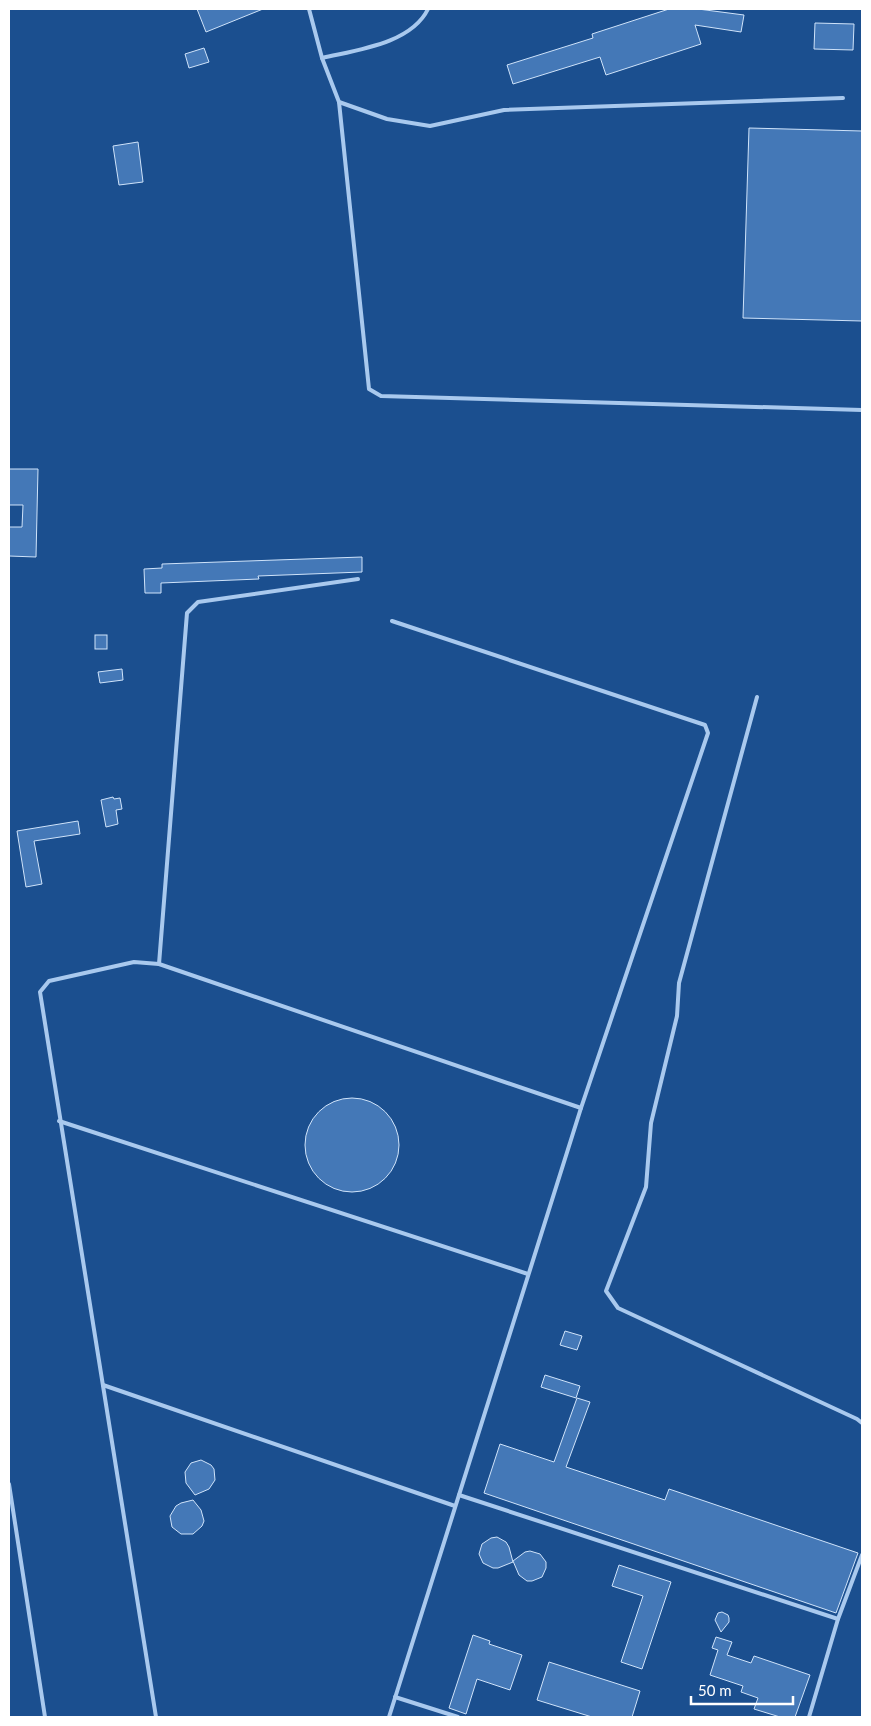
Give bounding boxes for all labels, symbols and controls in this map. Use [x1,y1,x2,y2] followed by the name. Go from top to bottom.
[691,1674,794,1706] scale bar
[698,1681,732,1699] text: 50 m

